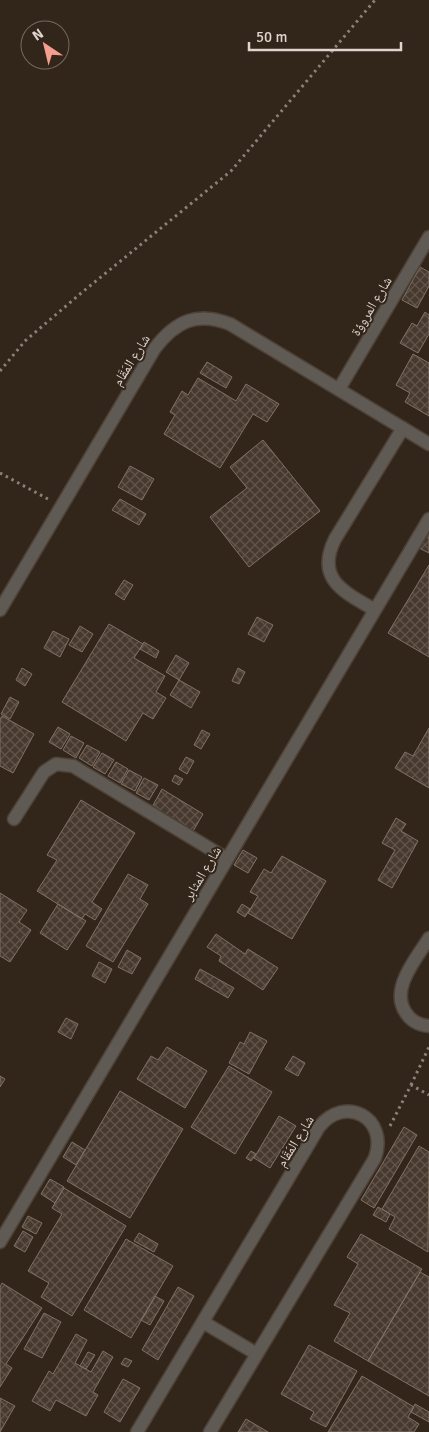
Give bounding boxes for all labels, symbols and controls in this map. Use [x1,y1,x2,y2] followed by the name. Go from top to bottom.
[20,20,70,70] north arrow
[249,20,402,52] scale bar
[29,25,47,45] text: N
[256,28,287,46] text: 50 m
[347,273,397,340] street label: شارع المروؤة
[109,331,155,390] street label: شارع المَقَام
[179,843,226,905] street label: شارع المثابر
[273,1112,319,1171] street label: شارع المَقَام

